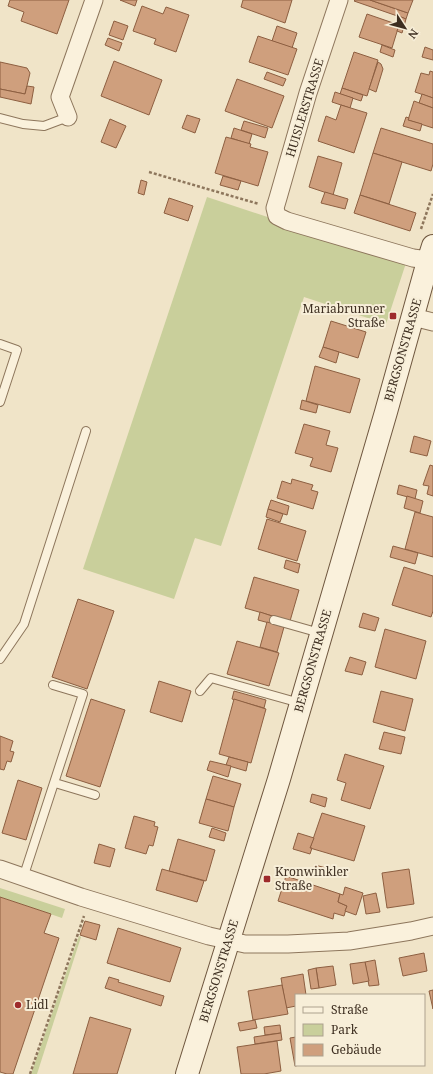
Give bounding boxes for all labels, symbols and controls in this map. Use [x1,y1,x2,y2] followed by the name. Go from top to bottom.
[385,8,425,48] north arrow
[405,26,422,42] text: N
[281,56,328,159] street label: HUISLERSTRASSE
[380,296,425,403] street label: BERGSONSTRASSE
[303,300,385,331] place label: Mariabrunner Straße
[388,311,398,321] marker: Mariabrunner Straße
[290,607,335,714] street label: BERGSONSTRASSE
[275,863,349,894] place label: Kronwinkler Straße
[262,874,272,884] marker: Kronwinkler Straße
[195,917,242,1024] street label: BERGSONSTRASSE
[295,994,425,1066] legend
[26,996,49,1013] place label: Lidl
[13,1000,23,1010] marker: Lidl
[331,1001,368,1018] text: Straße
[331,1021,359,1038] text: Park
[331,1041,382,1058] text: Gebäude

